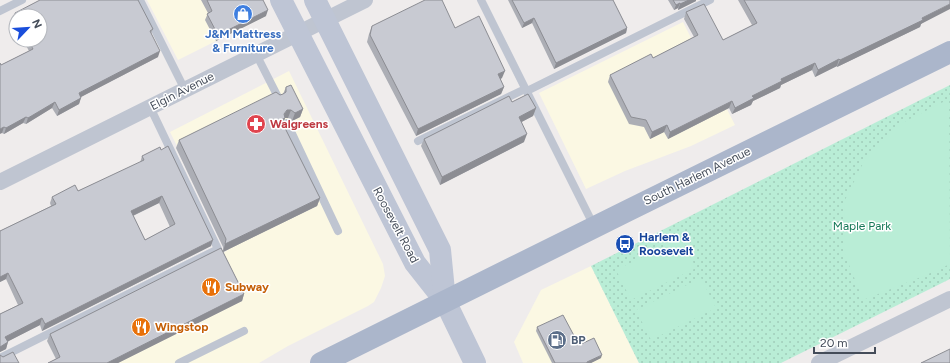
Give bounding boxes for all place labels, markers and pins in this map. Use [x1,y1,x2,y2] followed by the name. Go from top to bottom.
[232,3,254,25] shop icon: J&M Mattress & Furniture
[205,27,282,55] place label: J&M Mattress & Furniture
[245,113,267,135] pharmacy icon: Walgreens
[270,117,329,131] place label: Walgreens
[639,230,694,258] place label: Harlem & Roosevelt
[614,233,636,255] bus stop icon: Harlem & Roosevelt
[200,276,222,298] restaurant icon: Subway
[225,280,269,294] place label: Subway
[130,316,152,338] restaurant icon: Wingstop
[155,320,209,334] place label: Wingstop
[546,329,568,351] fuel station icon: BP
[571,333,586,347] place label: BP

